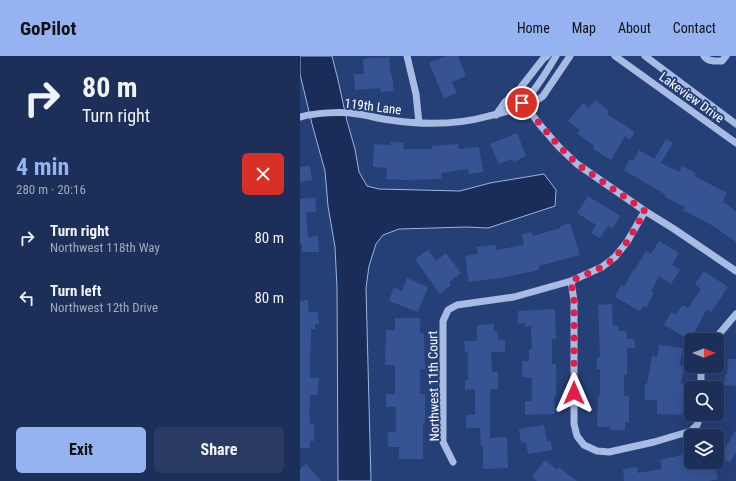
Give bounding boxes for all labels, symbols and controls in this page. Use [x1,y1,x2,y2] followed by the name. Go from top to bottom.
[20,17,76,40] text: GoPilot
[517,20,550,36] text: Home
[572,20,596,36] text: Map
[618,20,651,36] text: About
[673,20,716,36] text: Contact
[656,69,727,126] street label: Lakeview Drive
[82,71,138,104] text: 80 m
[16,72,68,124] icon: right
[505,86,539,120] pin
[511,92,533,114] icon: arrive
[344,96,402,117] street label: 119th Lane
[82,105,150,126] text: Turn right
[16,153,69,181] text: 4 min
[242,153,284,195] button: close
[16,182,86,197] text: 280 m · 20:16
[50,222,109,240] text: Turn right
[16,227,38,249] icon: right
[254,229,284,247] text: 80 m
[50,240,160,255] text: Northwest 118th Way
[50,282,101,300] text: Turn left
[16,287,38,309] icon: left
[254,289,284,307] text: 80 m
[50,300,158,315] text: Northwest 12th Drive
[425,330,442,441] street label: Northwest 11th Court
[684,333,724,373] north arrow
[684,333,724,469] map controls
[553,372,595,414] position arrow
[684,381,724,421] button: search
[16,427,146,473] button: Exit
[154,427,284,473] button: Share
[684,429,724,469] button: layers

